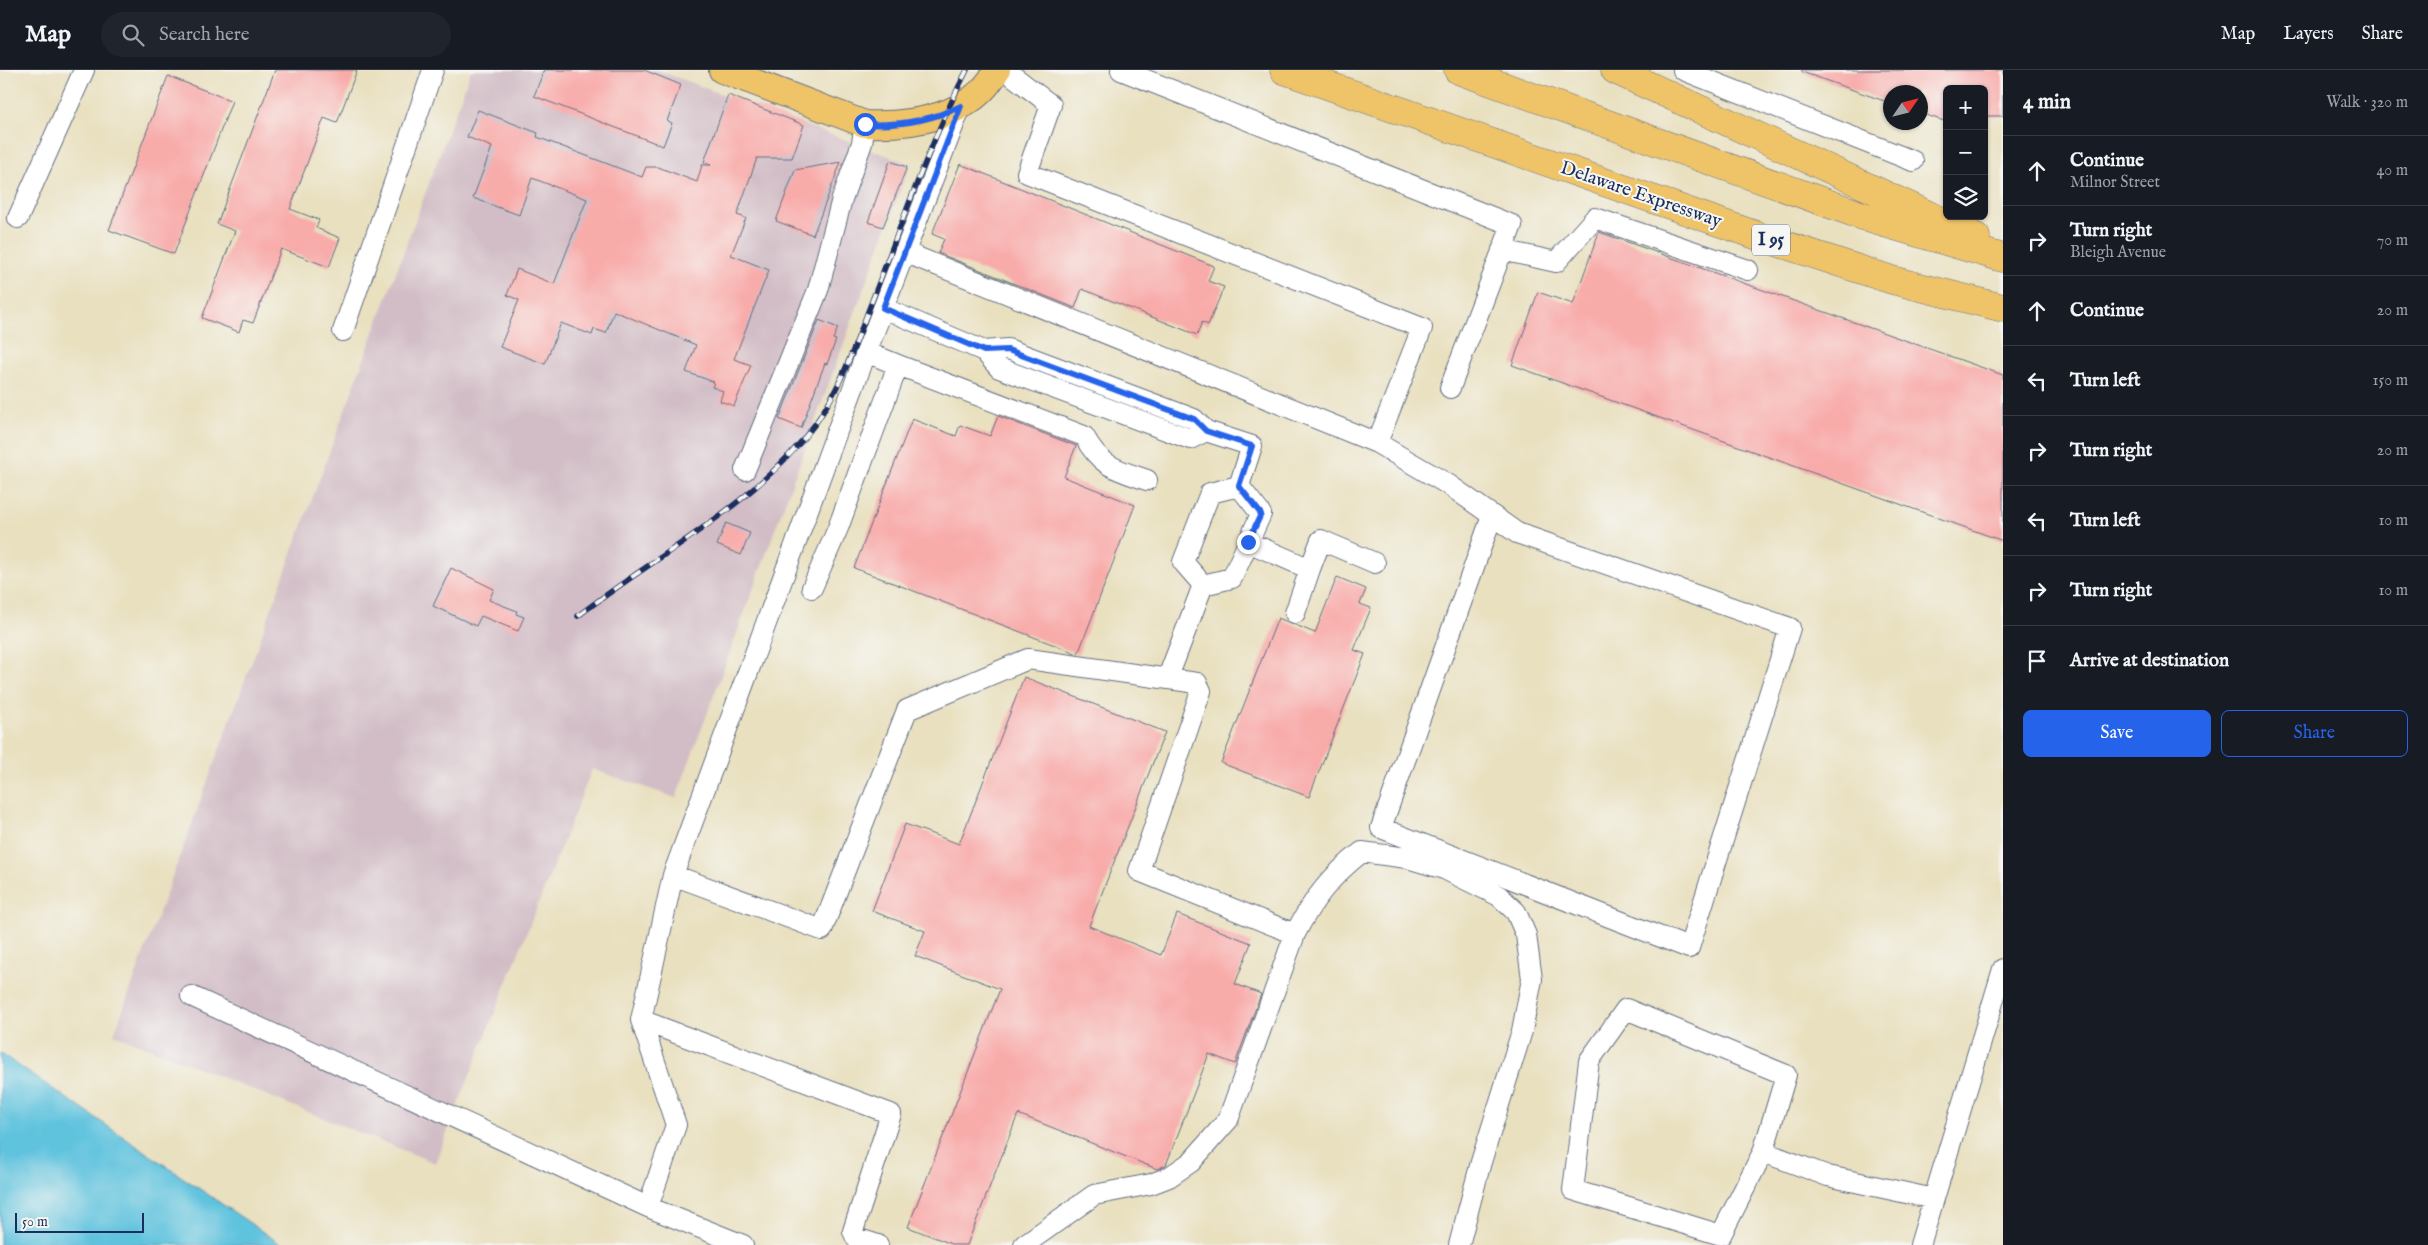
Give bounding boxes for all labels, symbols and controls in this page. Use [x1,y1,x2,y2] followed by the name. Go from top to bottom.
[101,12,451,57] search box
[25,19,71,50] text: Map
[119,21,147,49] icon: search
[159,23,250,47] text: Search here
[2221,23,2255,46] text: Map
[2283,23,2334,46] text: Layers
[2362,23,2403,46] text: Share
[1883,85,1928,130] north arrow
[1943,85,1988,220] map controls
[1943,85,1988,130] button: +
[2023,89,2071,116] text: 4 min
[2326,93,2408,113] text: Walk · 320 m
[854,113,877,136] route start
[1943,130,1988,175] button: −
[2070,149,2144,173] text: Continue
[1557,156,1726,234] street label: Delaware Expressway
[2023,157,2051,185] icon: ahead
[2376,161,2408,181] text: 40 m
[2070,173,2160,193] text: Milnor Street
[1943,175,1988,220] button: layers
[2070,219,2152,243] text: Turn right
[1752,224,1790,256] road number: I 95
[2023,227,2051,255] icon: right
[2377,231,2408,251] text: 70 m
[2070,243,2166,263] text: Bleigh Avenue
[2023,297,2051,325] icon: ahead
[2070,299,2144,323] text: Continue
[2377,301,2408,321] text: 20 m
[2023,367,2051,395] icon: left
[2070,369,2141,393] text: Turn left
[2373,371,2408,391] text: 150 m
[2023,437,2051,465] icon: right
[2070,439,2152,463] text: Turn right
[2377,441,2408,461] text: 20 m
[2023,507,2051,535] icon: left
[2070,509,2141,533] text: Turn left
[2378,511,2408,531] text: 10 m
[1237,531,1260,554] route end
[2023,577,2051,605] icon: right
[2070,579,2152,603] text: Turn right
[2378,581,2408,601] text: 10 m
[2023,647,2051,675] icon: arrive
[2070,649,2229,673] text: Arrive at destination
[2023,710,2211,757] button: Save
[2221,710,2408,757] button: Share
[15,1210,144,1233] scale bar
[22,1213,48,1231] text: 50 m

